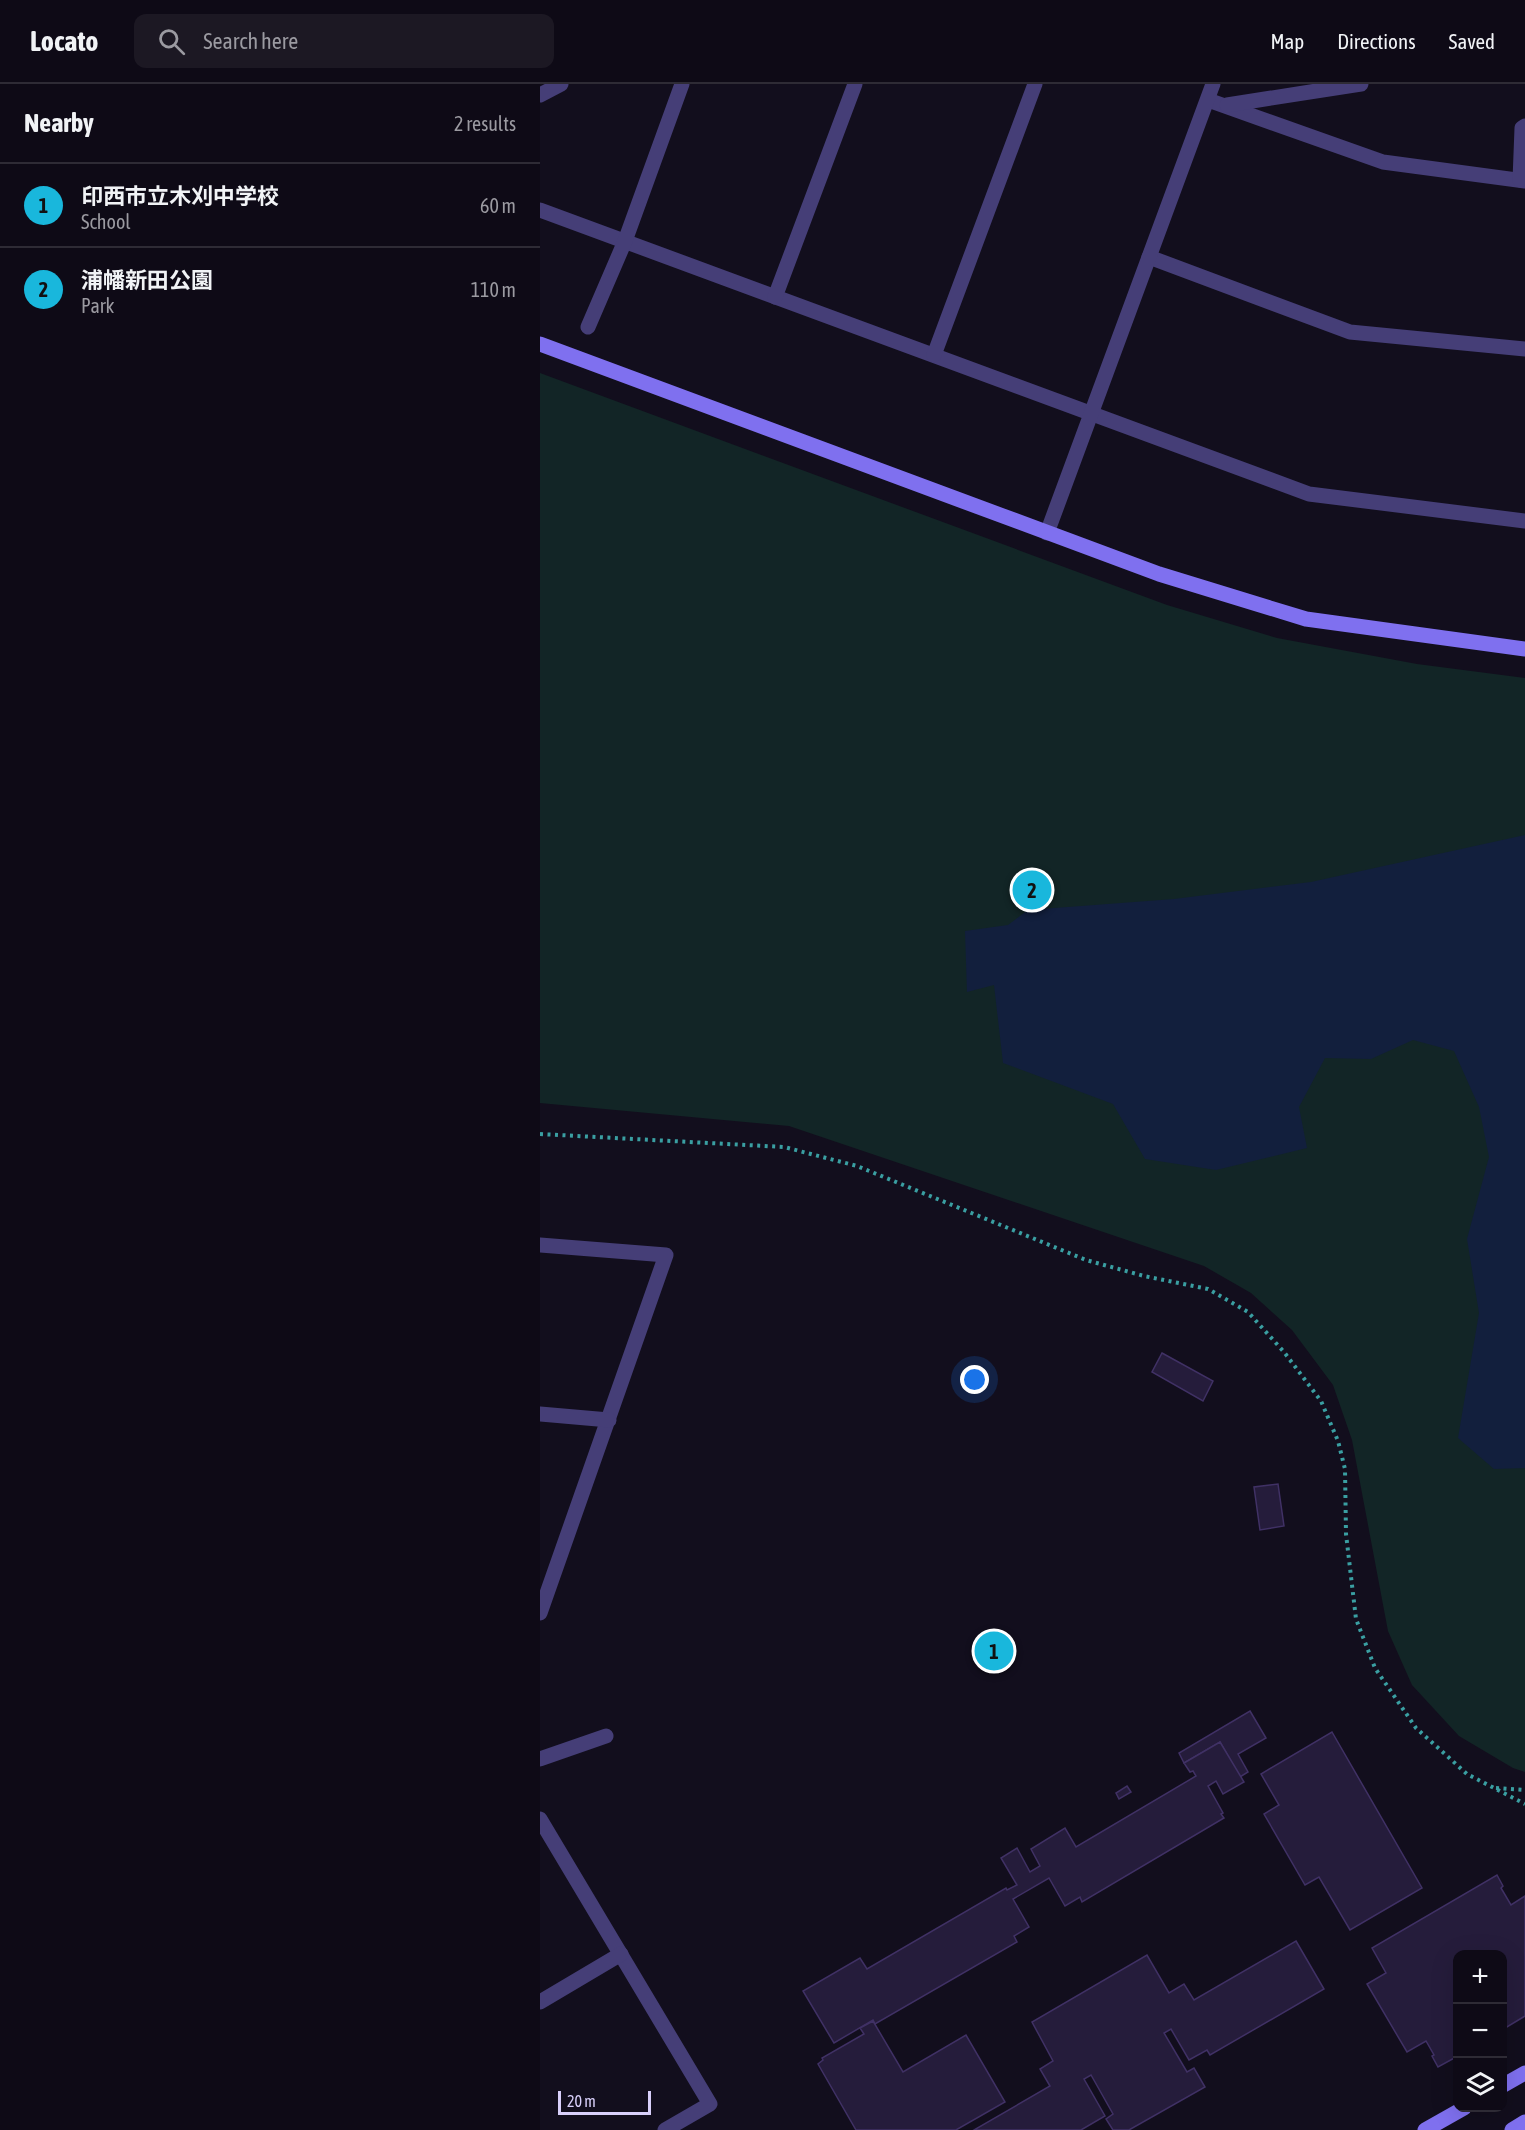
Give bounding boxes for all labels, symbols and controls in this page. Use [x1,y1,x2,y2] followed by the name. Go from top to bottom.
[134,14,554,68] search box
[30,25,98,57] text: Locato
[155,25,188,58] icon: search
[203,28,298,54] text: Search here
[1270,29,1304,53] text: Map
[1337,29,1416,53] text: Directions
[1449,29,1495,53] text: Saved
[24,108,94,138] text: Nearby
[454,112,516,135] text: 2 results
[81,183,279,209] text: 印西市立木刈中学校
[39,194,48,217] text: 1
[480,194,516,217] text: 60 m
[81,210,131,233] text: School
[81,267,213,293] text: 浦幡新田公園
[39,278,48,301] text: 2
[471,278,516,301] text: 110 m
[81,294,114,317] text: Park
[1012,868,1052,912] pin: 2
[960,1365,989,1394] your location
[974,1628,1014,1674] pin: 1
[1453,1950,1507,2112] map controls
[1453,1950,1507,2004] button: +
[1453,2004,1507,2058] button: −
[1453,2058,1507,2112] button: layers
[558,2088,651,2116] scale bar
[567,2092,596,2110] text: 20 m

